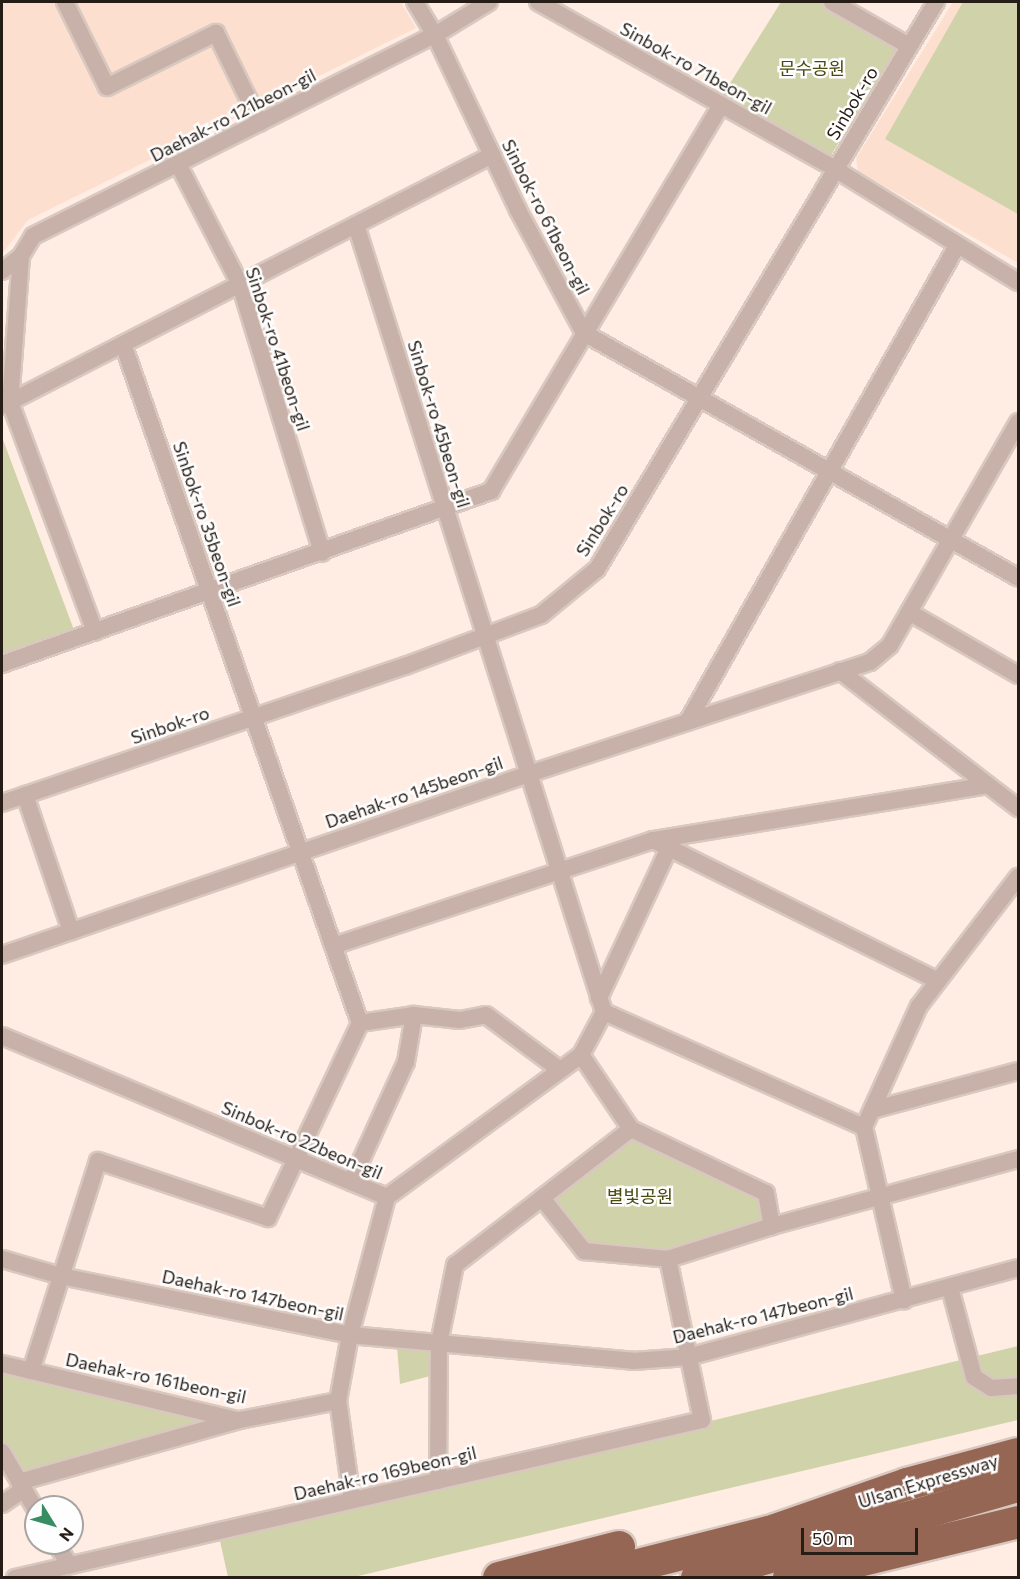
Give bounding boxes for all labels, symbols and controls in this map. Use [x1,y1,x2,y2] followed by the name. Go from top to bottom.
[616,17,776,119] street label: Sinbok-ro 71beon-gil
[779,57,845,79] park label: 문수공원
[822,62,882,144] street label: Sinbok-ro
[147,64,319,166] street label: Daehak-ro 121beon-gil
[497,136,595,298] street label: Sinbok-ro 61beon-gil
[241,264,315,434] street label: Sinbok-ro 41beon-gil
[403,338,475,510] street label: Sinbok-ro 45beon-gil
[169,439,245,609] street label: Sinbok-ro 35beon-gil
[571,480,633,560] street label: Sinbok-ro
[128,702,212,748] street label: Sinbok-ro
[322,751,506,833] street label: Daehak-ro 145beon-gil
[218,1096,386,1184] street label: Sinbok-ro 22beon-gil
[607,1185,673,1207] park label: 별빛공원
[160,1265,346,1325] street label: Daehak-ro 147beon-gil
[670,1282,856,1348] street label: Daehak-ro 147beon-gil
[64,1348,248,1408] street label: Daehak-ro 161beon-gil
[291,1441,479,1505] street label: Daehak-ro 169beon-gil
[855,1449,1001,1513] street label: Ulsan Expressway
[24,1495,84,1555] north arrow
[804,1516,921,1554] scale bar
[56,1524,78,1545] text: N
[812,1527,853,1549] text: 50 m

